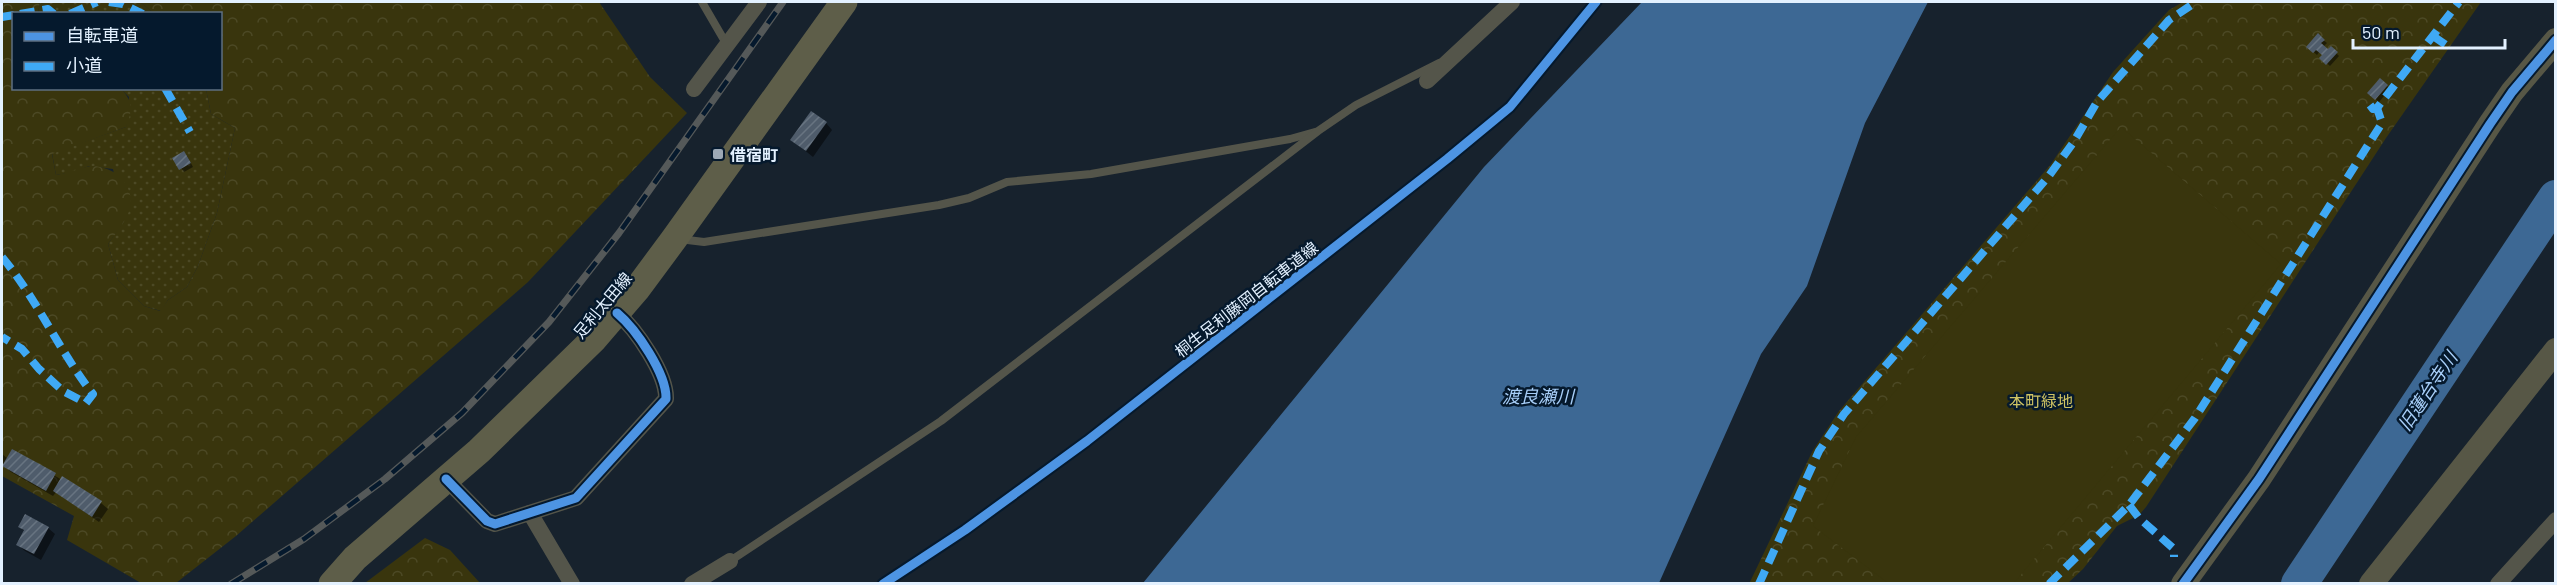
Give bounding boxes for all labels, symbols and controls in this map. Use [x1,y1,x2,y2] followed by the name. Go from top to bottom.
[12,12,222,90] legend
[2353,12,2504,50] scale bar
[2362,21,2400,43] text: 50 m
[66,24,138,46] text: 自転車道
[66,54,102,76] text: 小道
[730,145,778,164] place label: 借宿町
[711,147,725,161] marker: 借宿町
[1171,237,1321,361] street label: 桐生足利藤岡自転車道線
[569,268,635,342] street label: 足利太田線
[2393,346,2462,434] water label: 旧蓮台寺川
[1502,385,1576,407] water label: 渡良瀬川
[2009,391,2073,410] park label: 本町緑地

